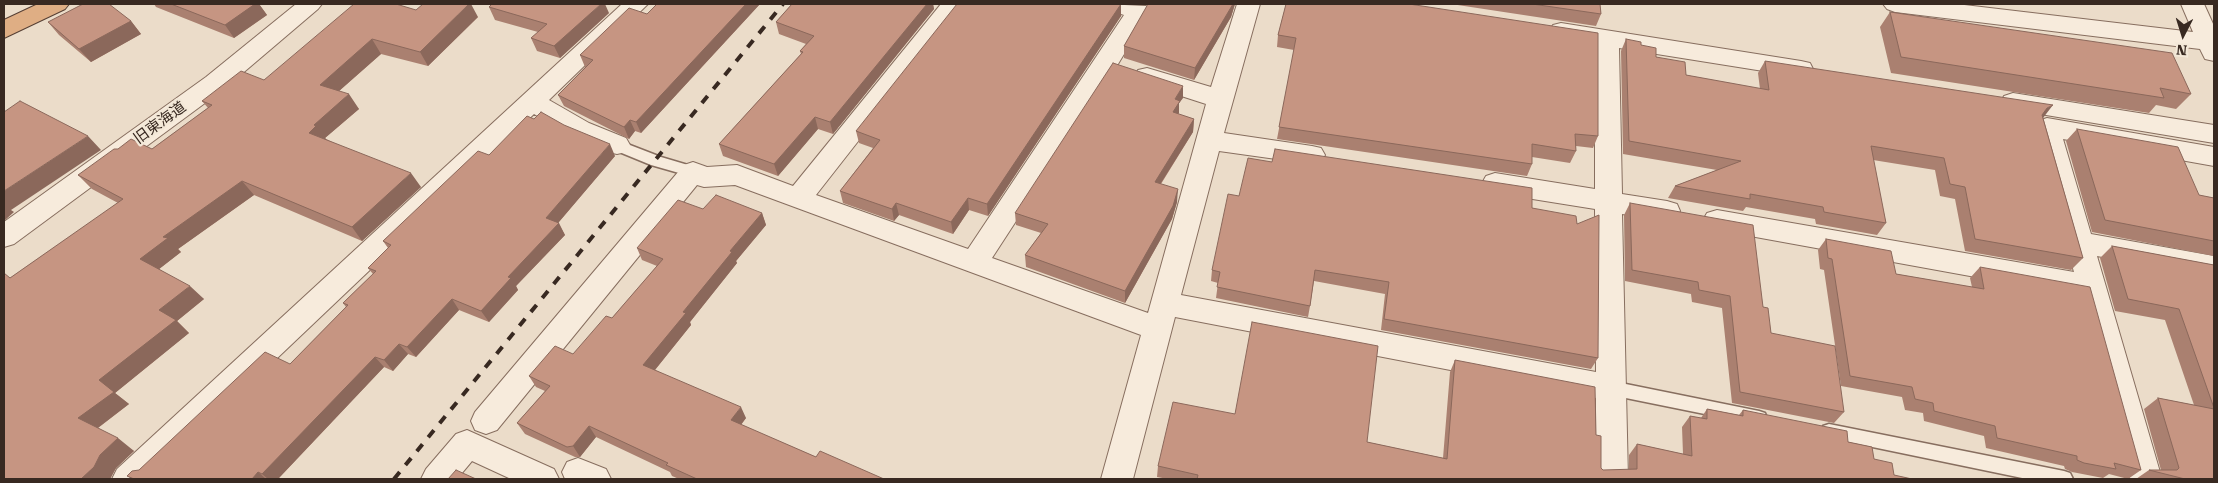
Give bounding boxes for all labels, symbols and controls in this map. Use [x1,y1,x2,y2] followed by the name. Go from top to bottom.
[2158,10,2208,60] north arrow
[2176,42,2188,58] text: N
[130,98,190,148] street label: 旧東海道

